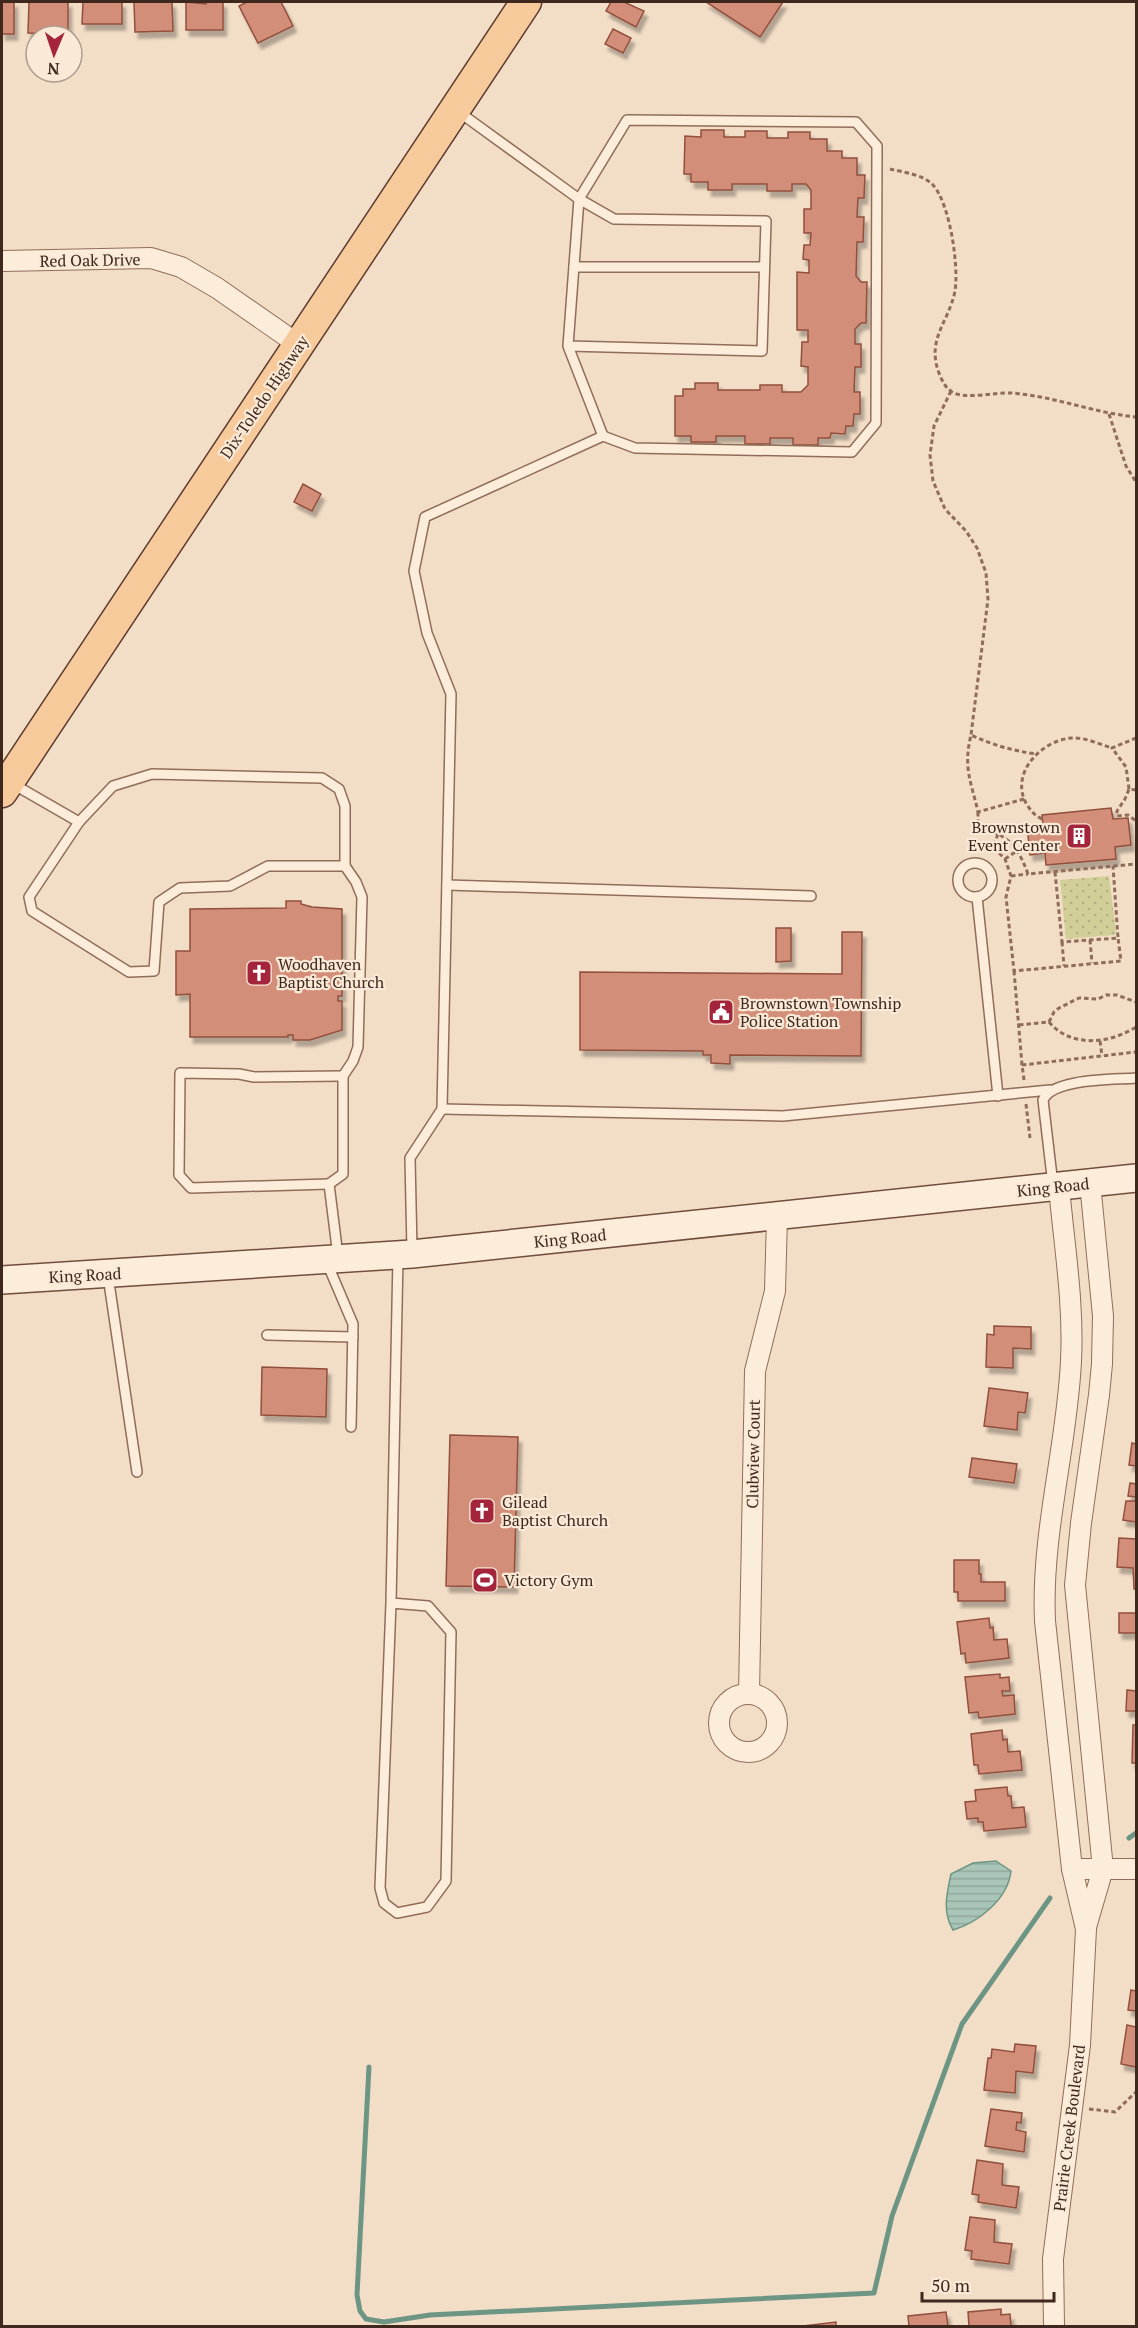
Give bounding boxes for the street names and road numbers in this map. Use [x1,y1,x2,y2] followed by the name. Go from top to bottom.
[39,248,141,272] street label: Red Oak Drive
[215,330,314,463] street label: Dix-Toledo Highway
[1016,1172,1090,1202] street label: King Road
[533,1223,607,1253] street label: King Road
[48,1262,122,1288] street label: King Road
[741,1399,765,1509] street label: Clubview Court
[1048,2043,1090,2213] street label: Prairie Creek Boulevard

